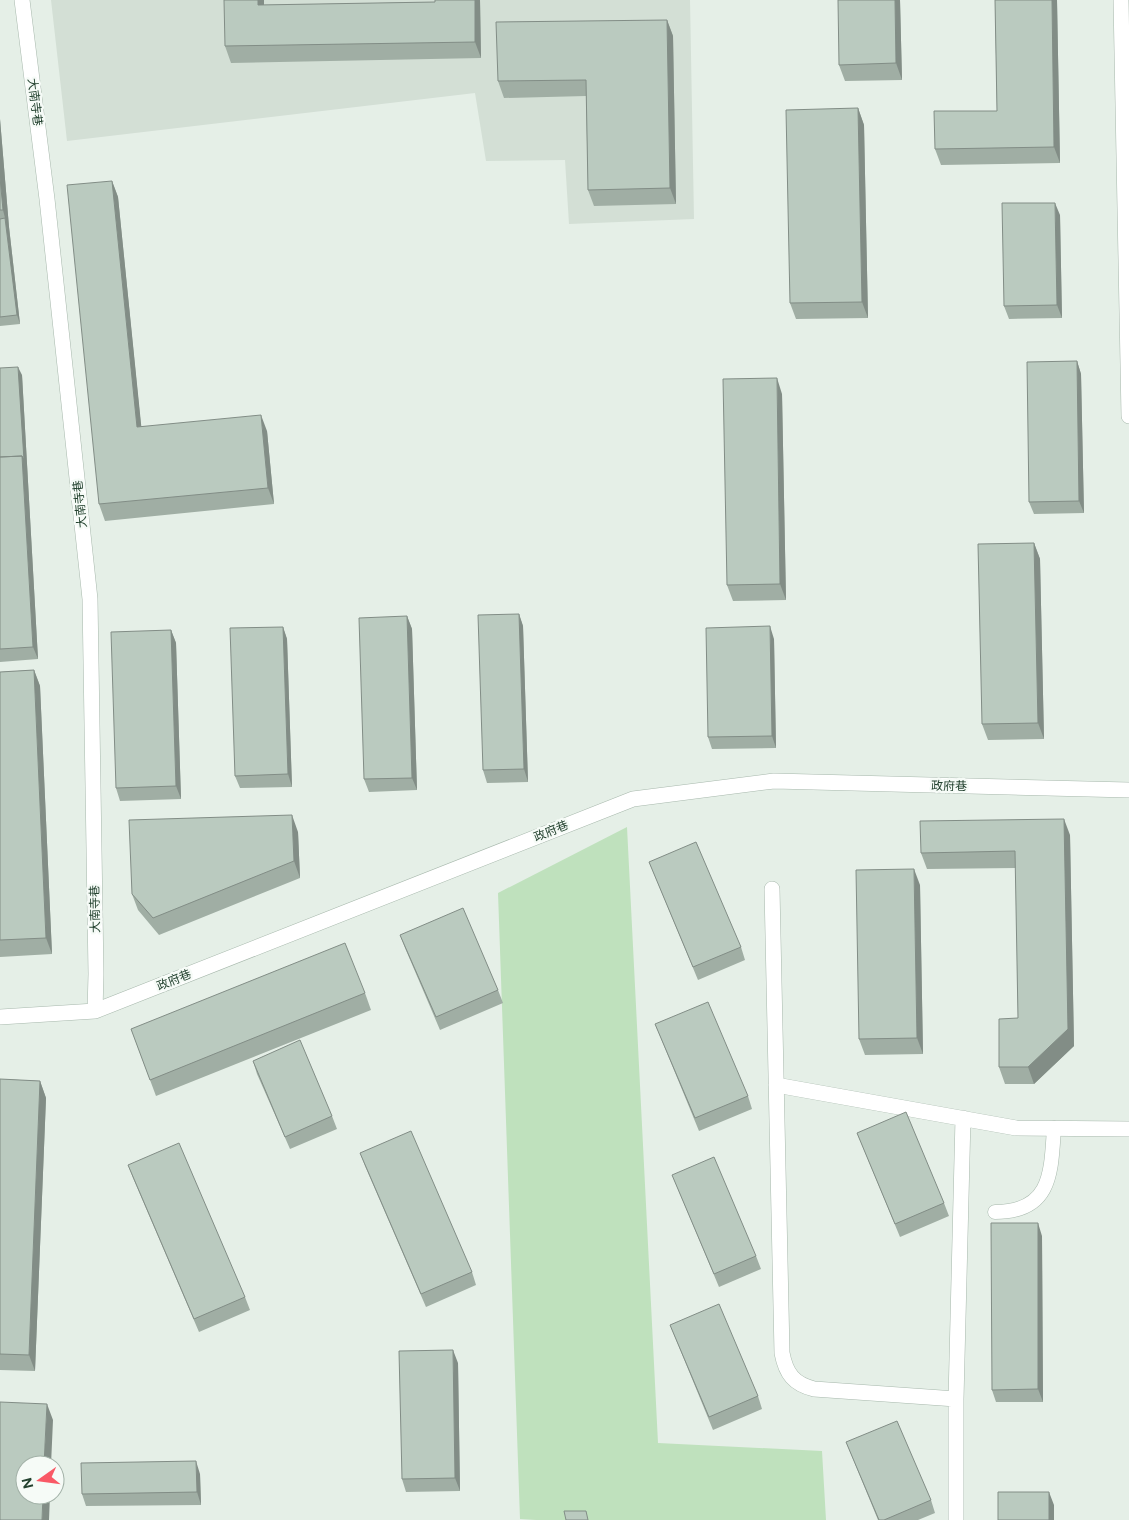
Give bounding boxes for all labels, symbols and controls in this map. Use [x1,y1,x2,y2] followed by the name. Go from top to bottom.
[25,77,45,127] street label: 大南寺巷
[71,479,89,529] street label: 大南寺巷
[931,779,967,793] street label: 政府巷
[532,818,570,844] street label: 政府巷
[88,885,102,933] street label: 大南寺巷
[155,967,193,993] street label: 政府巷
[15,1455,65,1505] north arrow
[18,1476,37,1490] text: N

